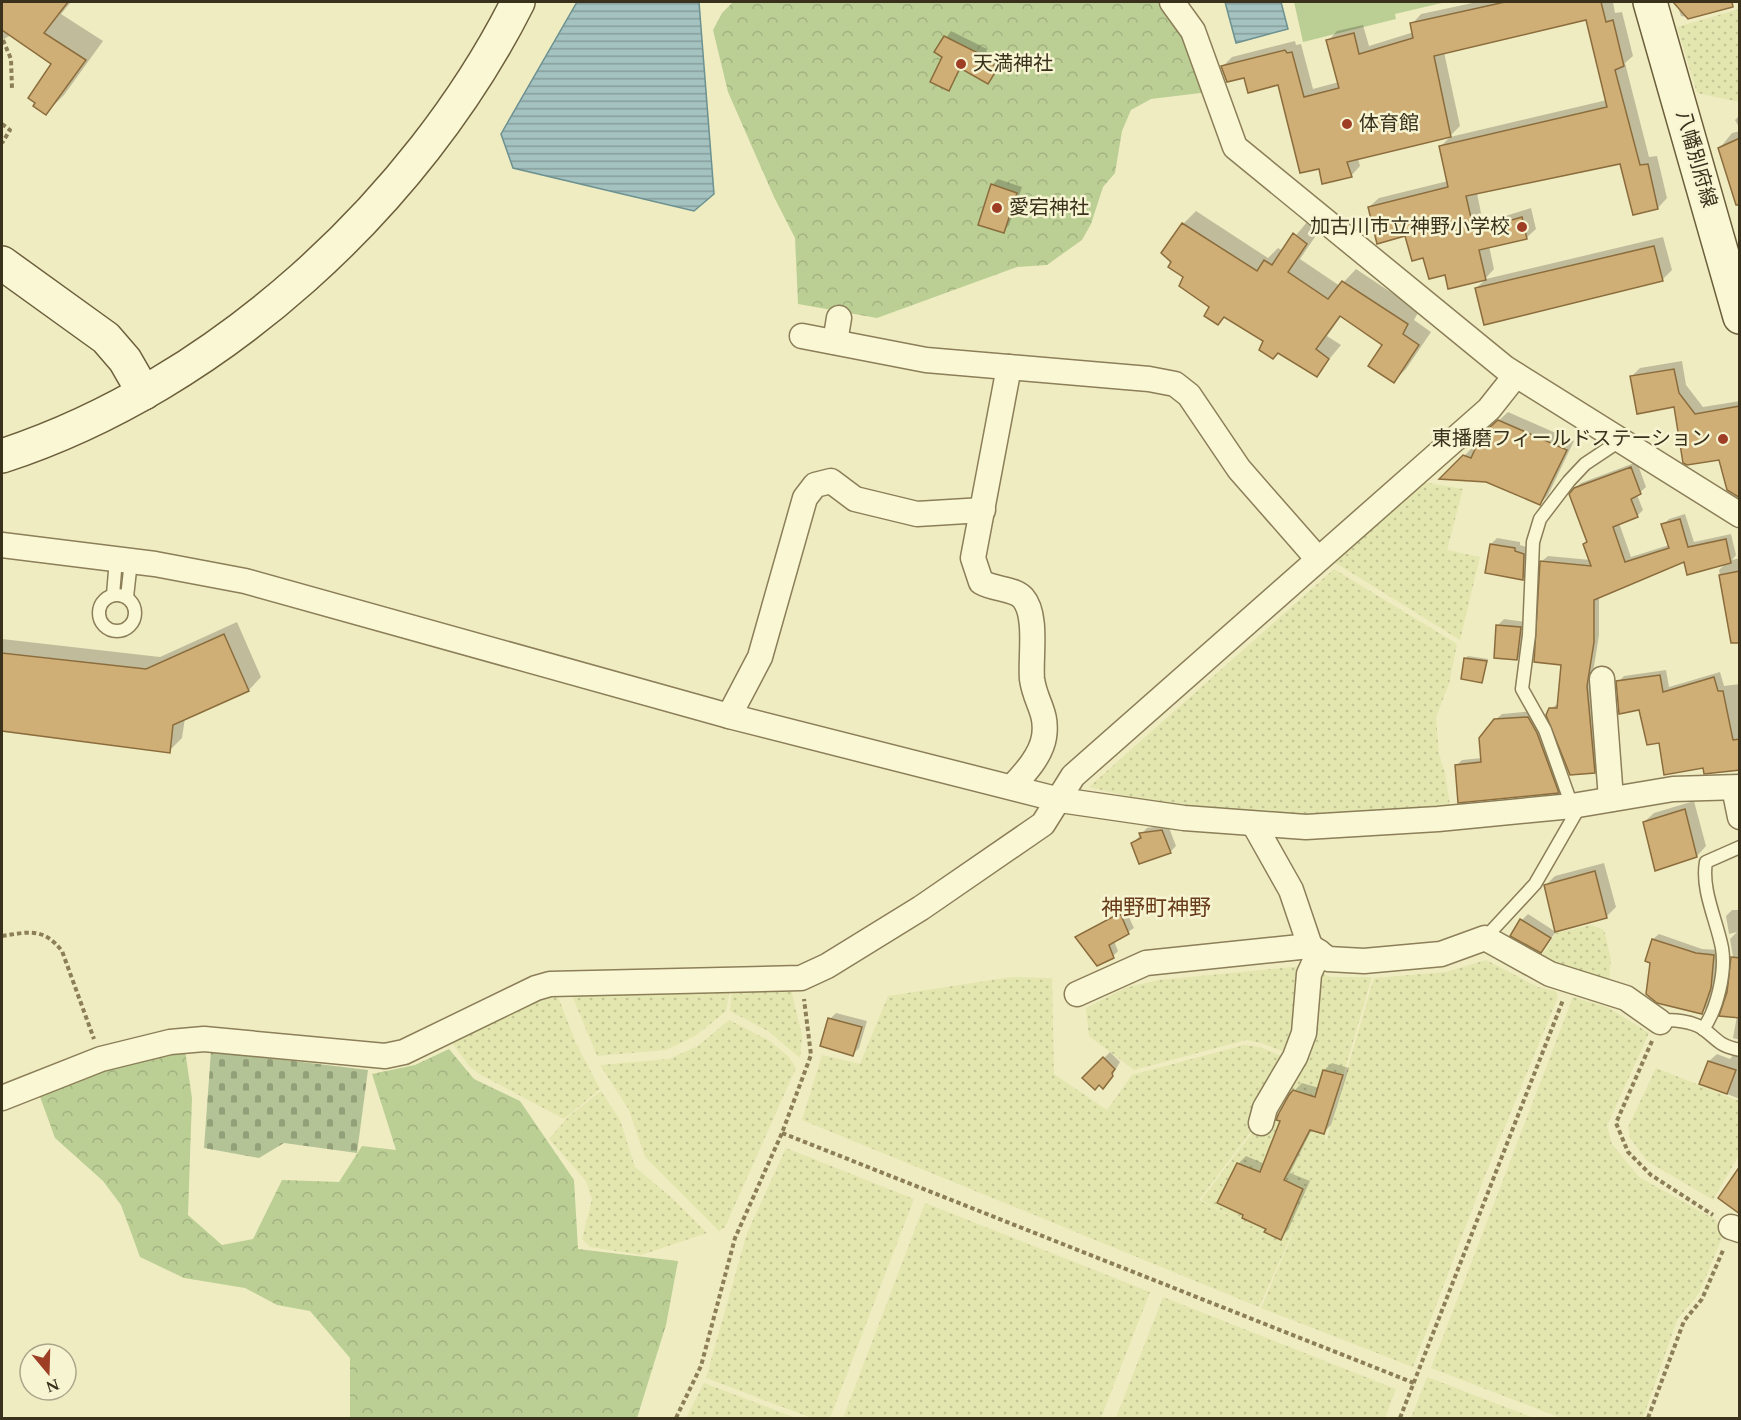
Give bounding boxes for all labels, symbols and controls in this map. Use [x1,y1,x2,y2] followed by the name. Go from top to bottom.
[973,49,1053,79] place label: 天満神社
[954,57,968,71] marker: 天満神社
[1668,107,1724,211] street label: 八幡別府線
[1359,109,1419,139] place label: 体育館
[1340,117,1354,131] marker: 体育館
[1009,193,1089,223] place label: 愛宕神社
[990,201,1004,215] marker: 愛宕神社
[1310,212,1510,242] place label: 加古川市立神野小学校
[1515,220,1529,234] marker: 加古川市立神野小学校
[1432,424,1711,454] place label: 東播磨フィールドステーション
[1716,432,1730,446] marker: 東播磨フィールドステーション
[1101,892,1211,925] district label: 神野町神野
[18,1342,78,1402] north arrow
[42,1372,63,1399] text: N

